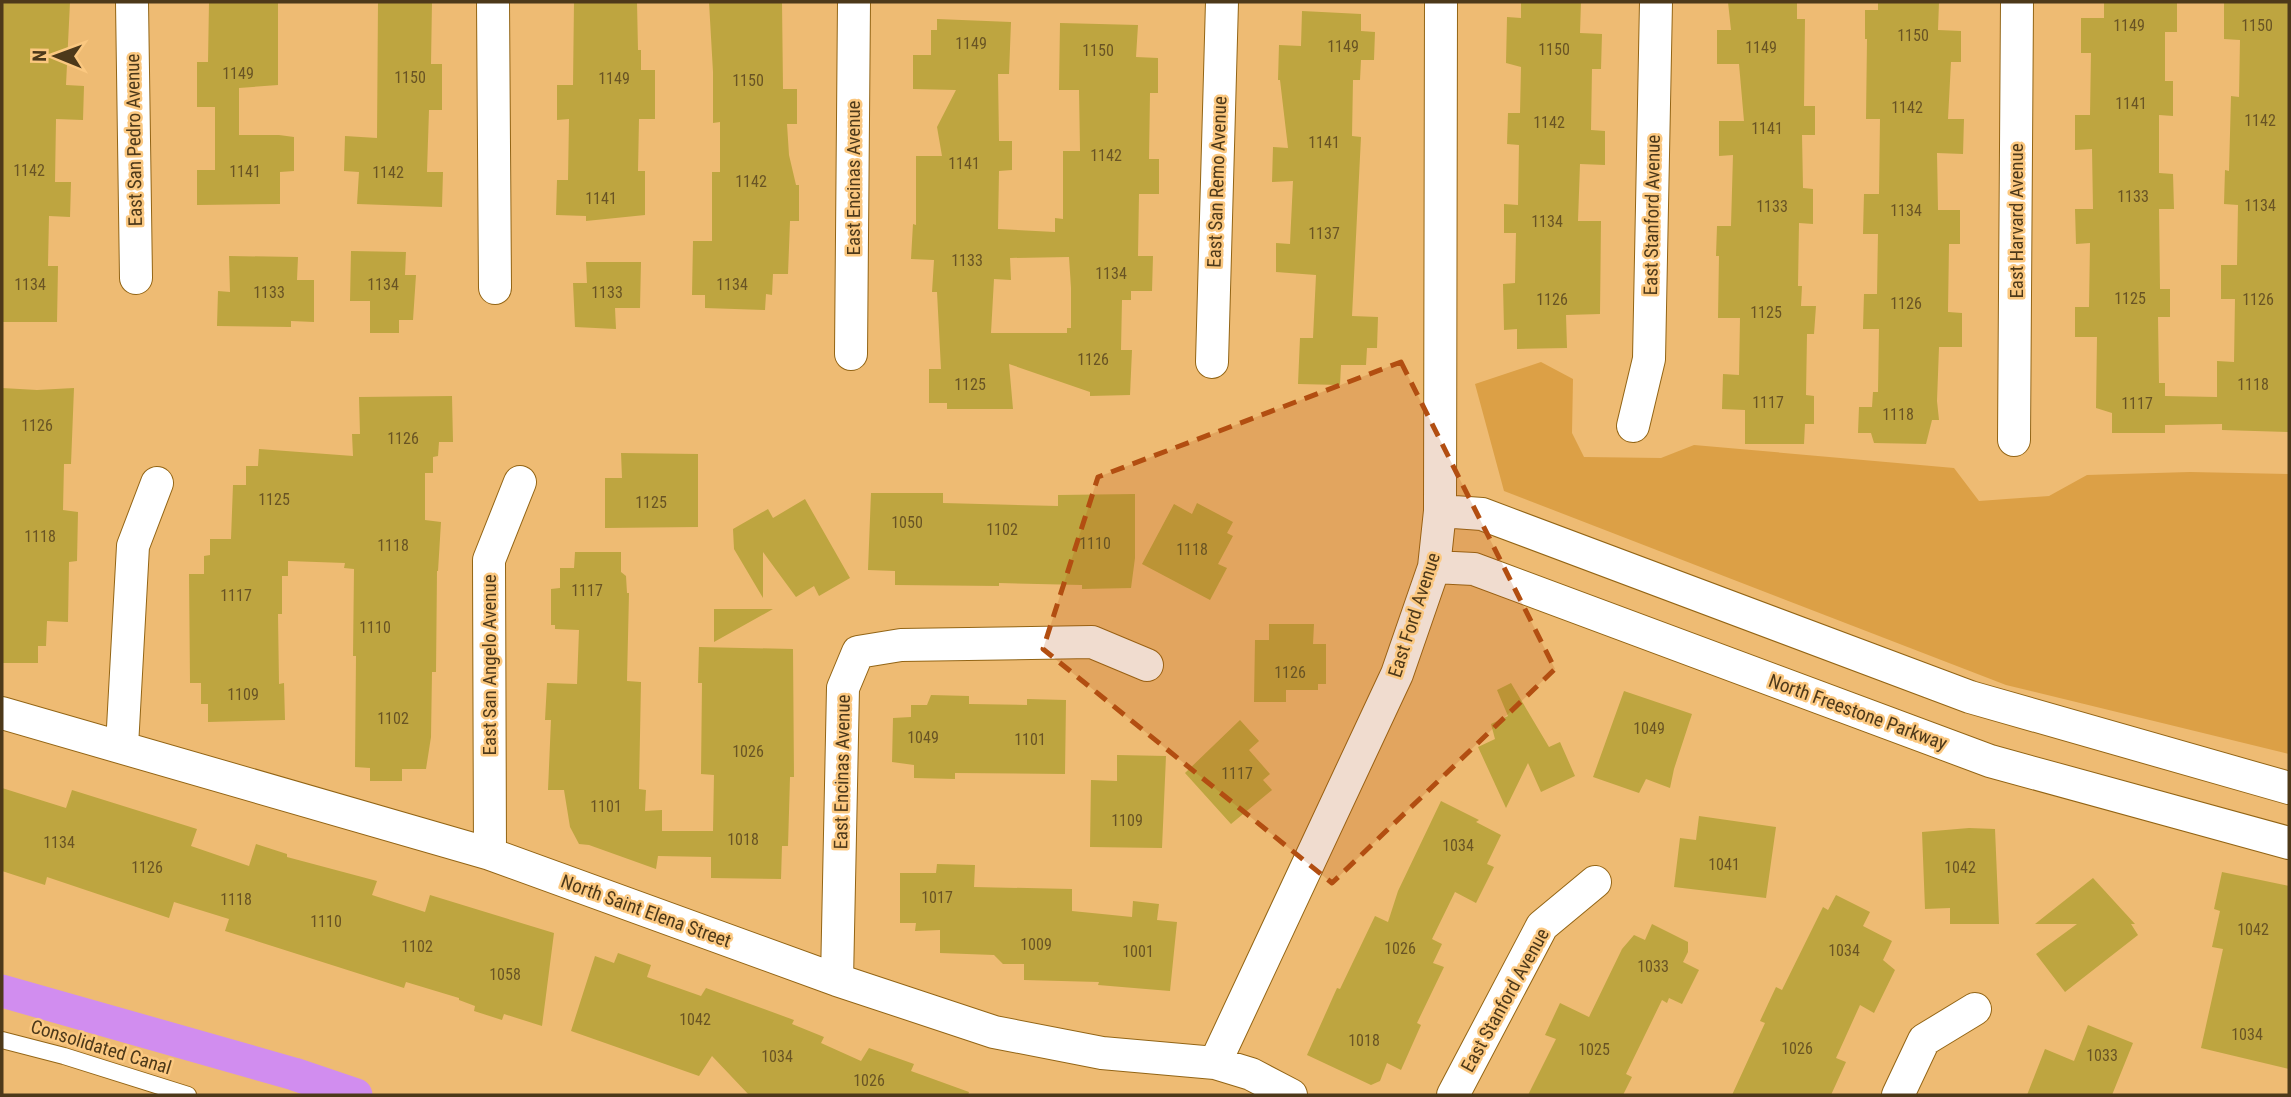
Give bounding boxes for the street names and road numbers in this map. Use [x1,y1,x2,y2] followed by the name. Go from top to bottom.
[121,53,147,227] street label: East San Pedro Avenue
[1203,96,1231,268] street label: East San Remo Avenue
[842,100,865,256] street label: East Encinas Avenue
[1639,134,1665,296] street label: East Stanford Avenue
[2005,143,2028,299] street label: East Harvard Avenue
[1383,550,1445,680] street label: East Ford Avenue
[478,574,501,756] street label: East San Angelo Avenue
[1766,669,1950,755] street label: North Freestone Parkway
[829,694,855,850] street label: East Encinas Avenue
[558,870,734,952] street label: North Saint Elena Street
[1456,924,1554,1076] street label: East Stanford Avenue
[28,1015,174,1079] street label: Consolidated Canal

